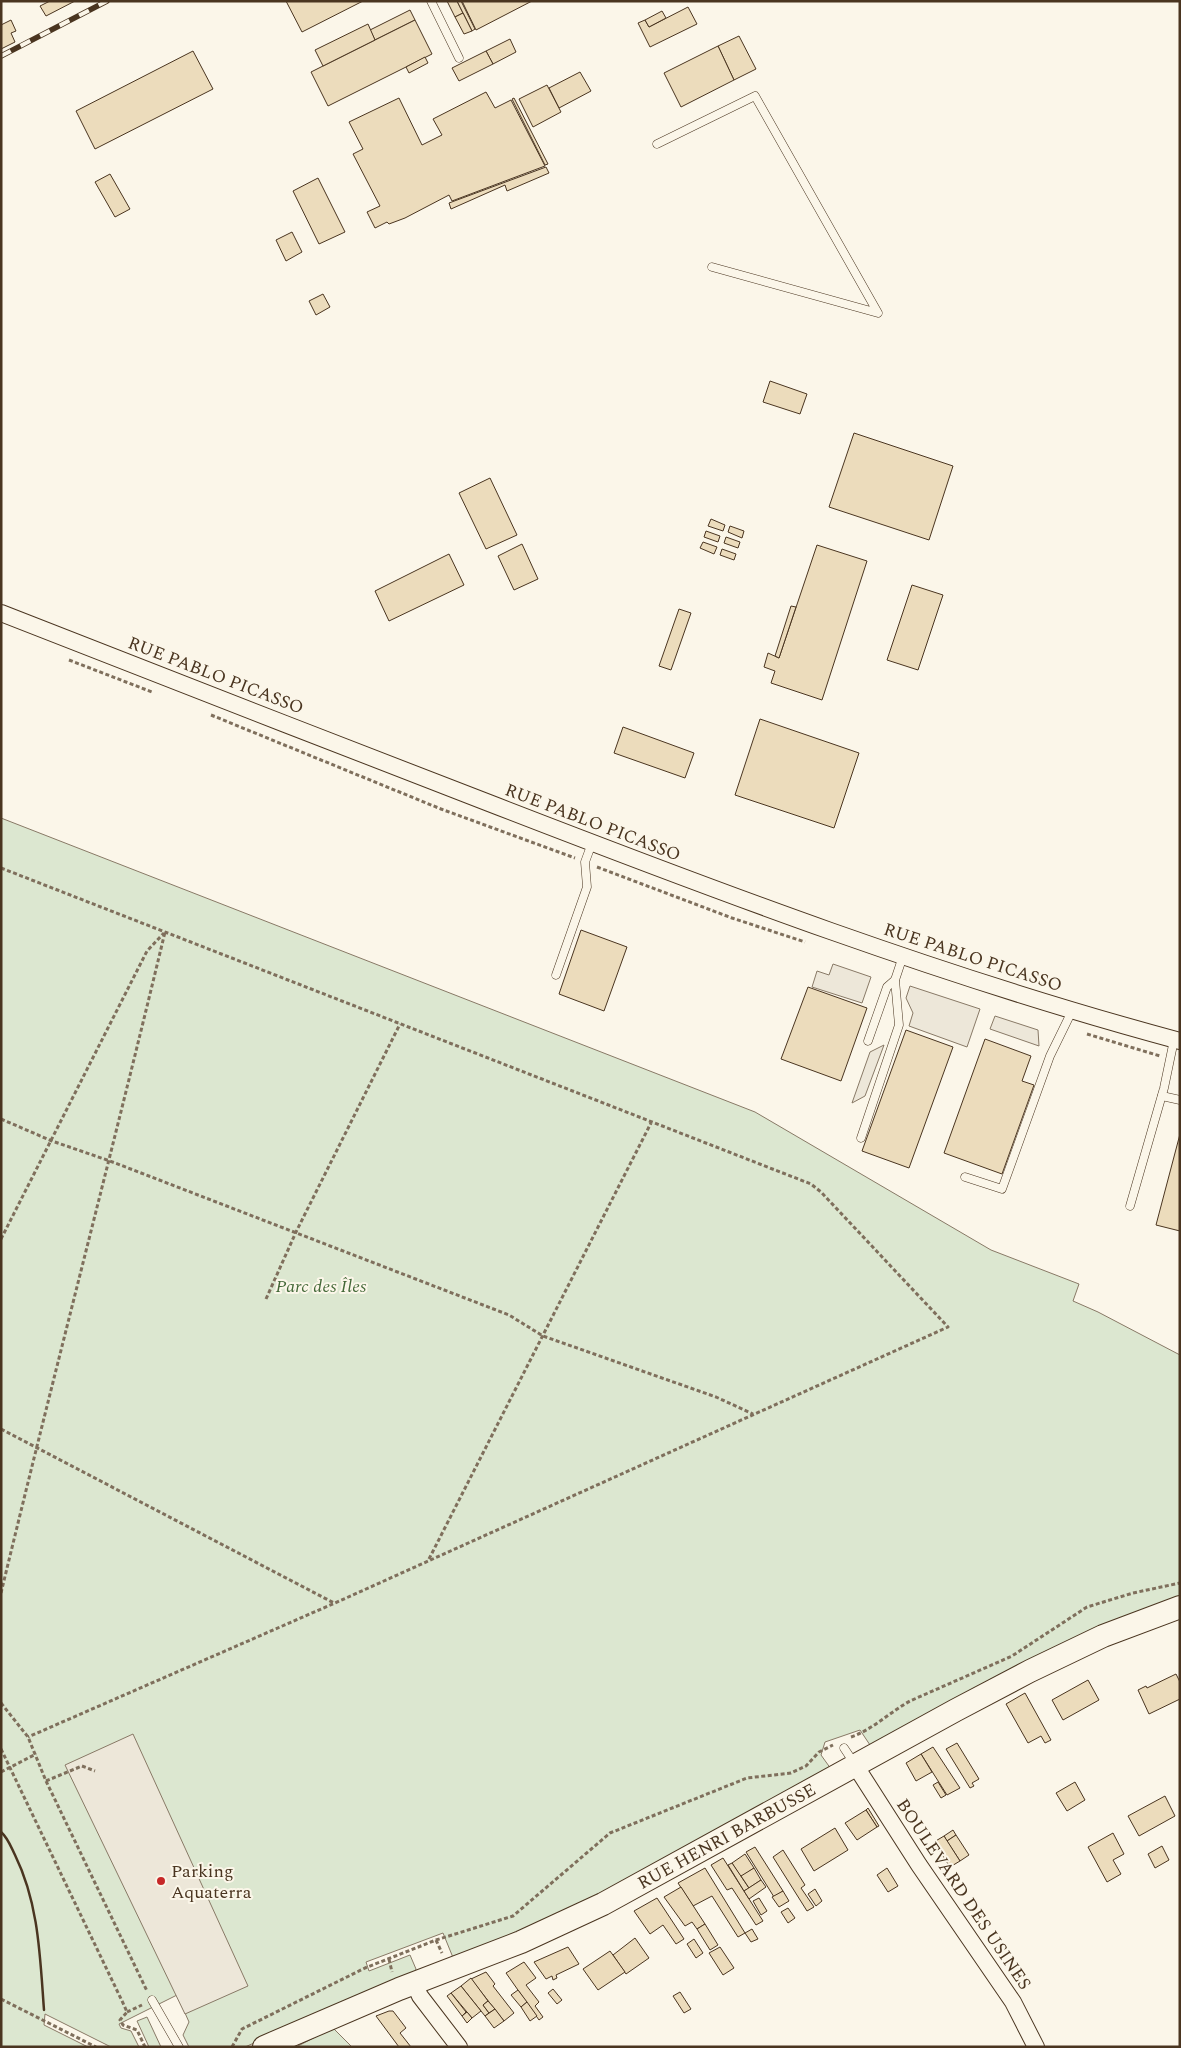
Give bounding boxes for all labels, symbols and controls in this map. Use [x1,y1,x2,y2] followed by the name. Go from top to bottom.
[124,629,308,721] street label: RUE PABLO PICASSO
[501,776,685,868] street label: RUE PABLO PICASSO
[880,916,1066,999] street label: RUE PABLO PICASSO
[276,1273,367,1300] park label: Parc des Îles
[633,1777,821,1897] street label: RUE HENRI BARBUSSE
[889,1793,1038,1995] street label: BOULEVARD DES USINES
[171,1858,252,1906] place label: Parking Aquaterra
[155,1875,167,1887] marker: Parking Aquaterra

